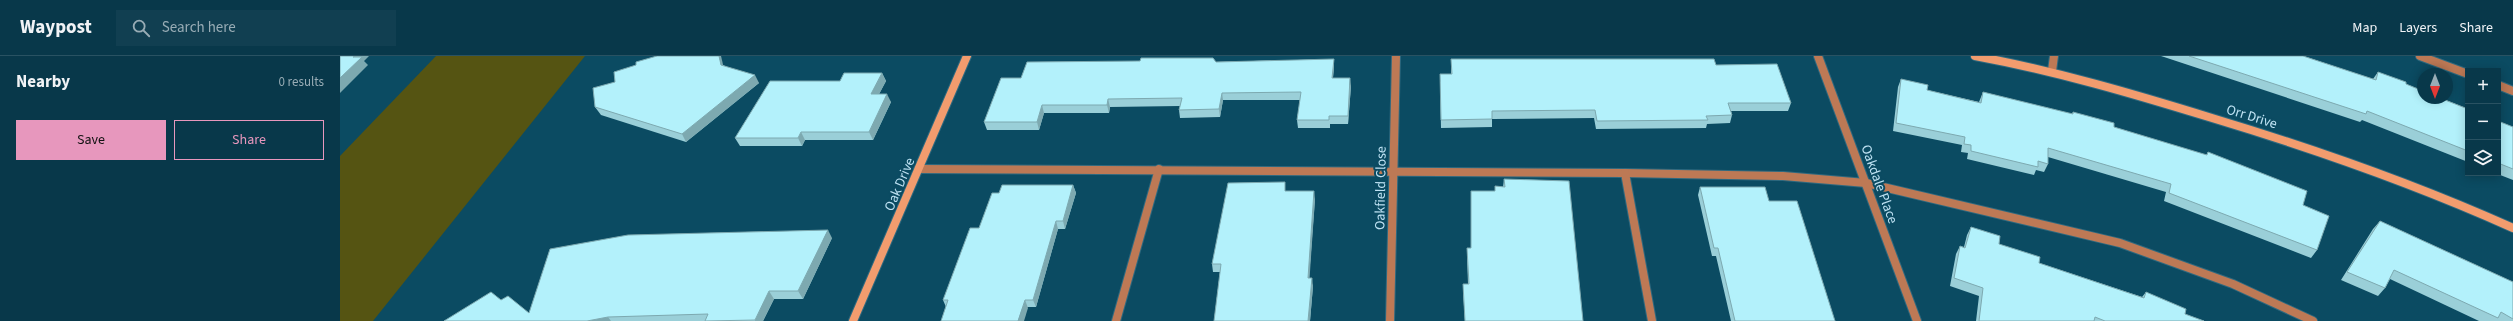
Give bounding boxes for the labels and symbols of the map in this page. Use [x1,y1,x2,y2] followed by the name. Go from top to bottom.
[2417,68,2453,104] north arrow
[2224,100,2280,134] street label: Orr Drive
[1856,142,1903,227] street label: Oakdale Place
[1370,146,1392,230] street label: Oakfield Close
[880,154,920,214] street label: Oak Drive

